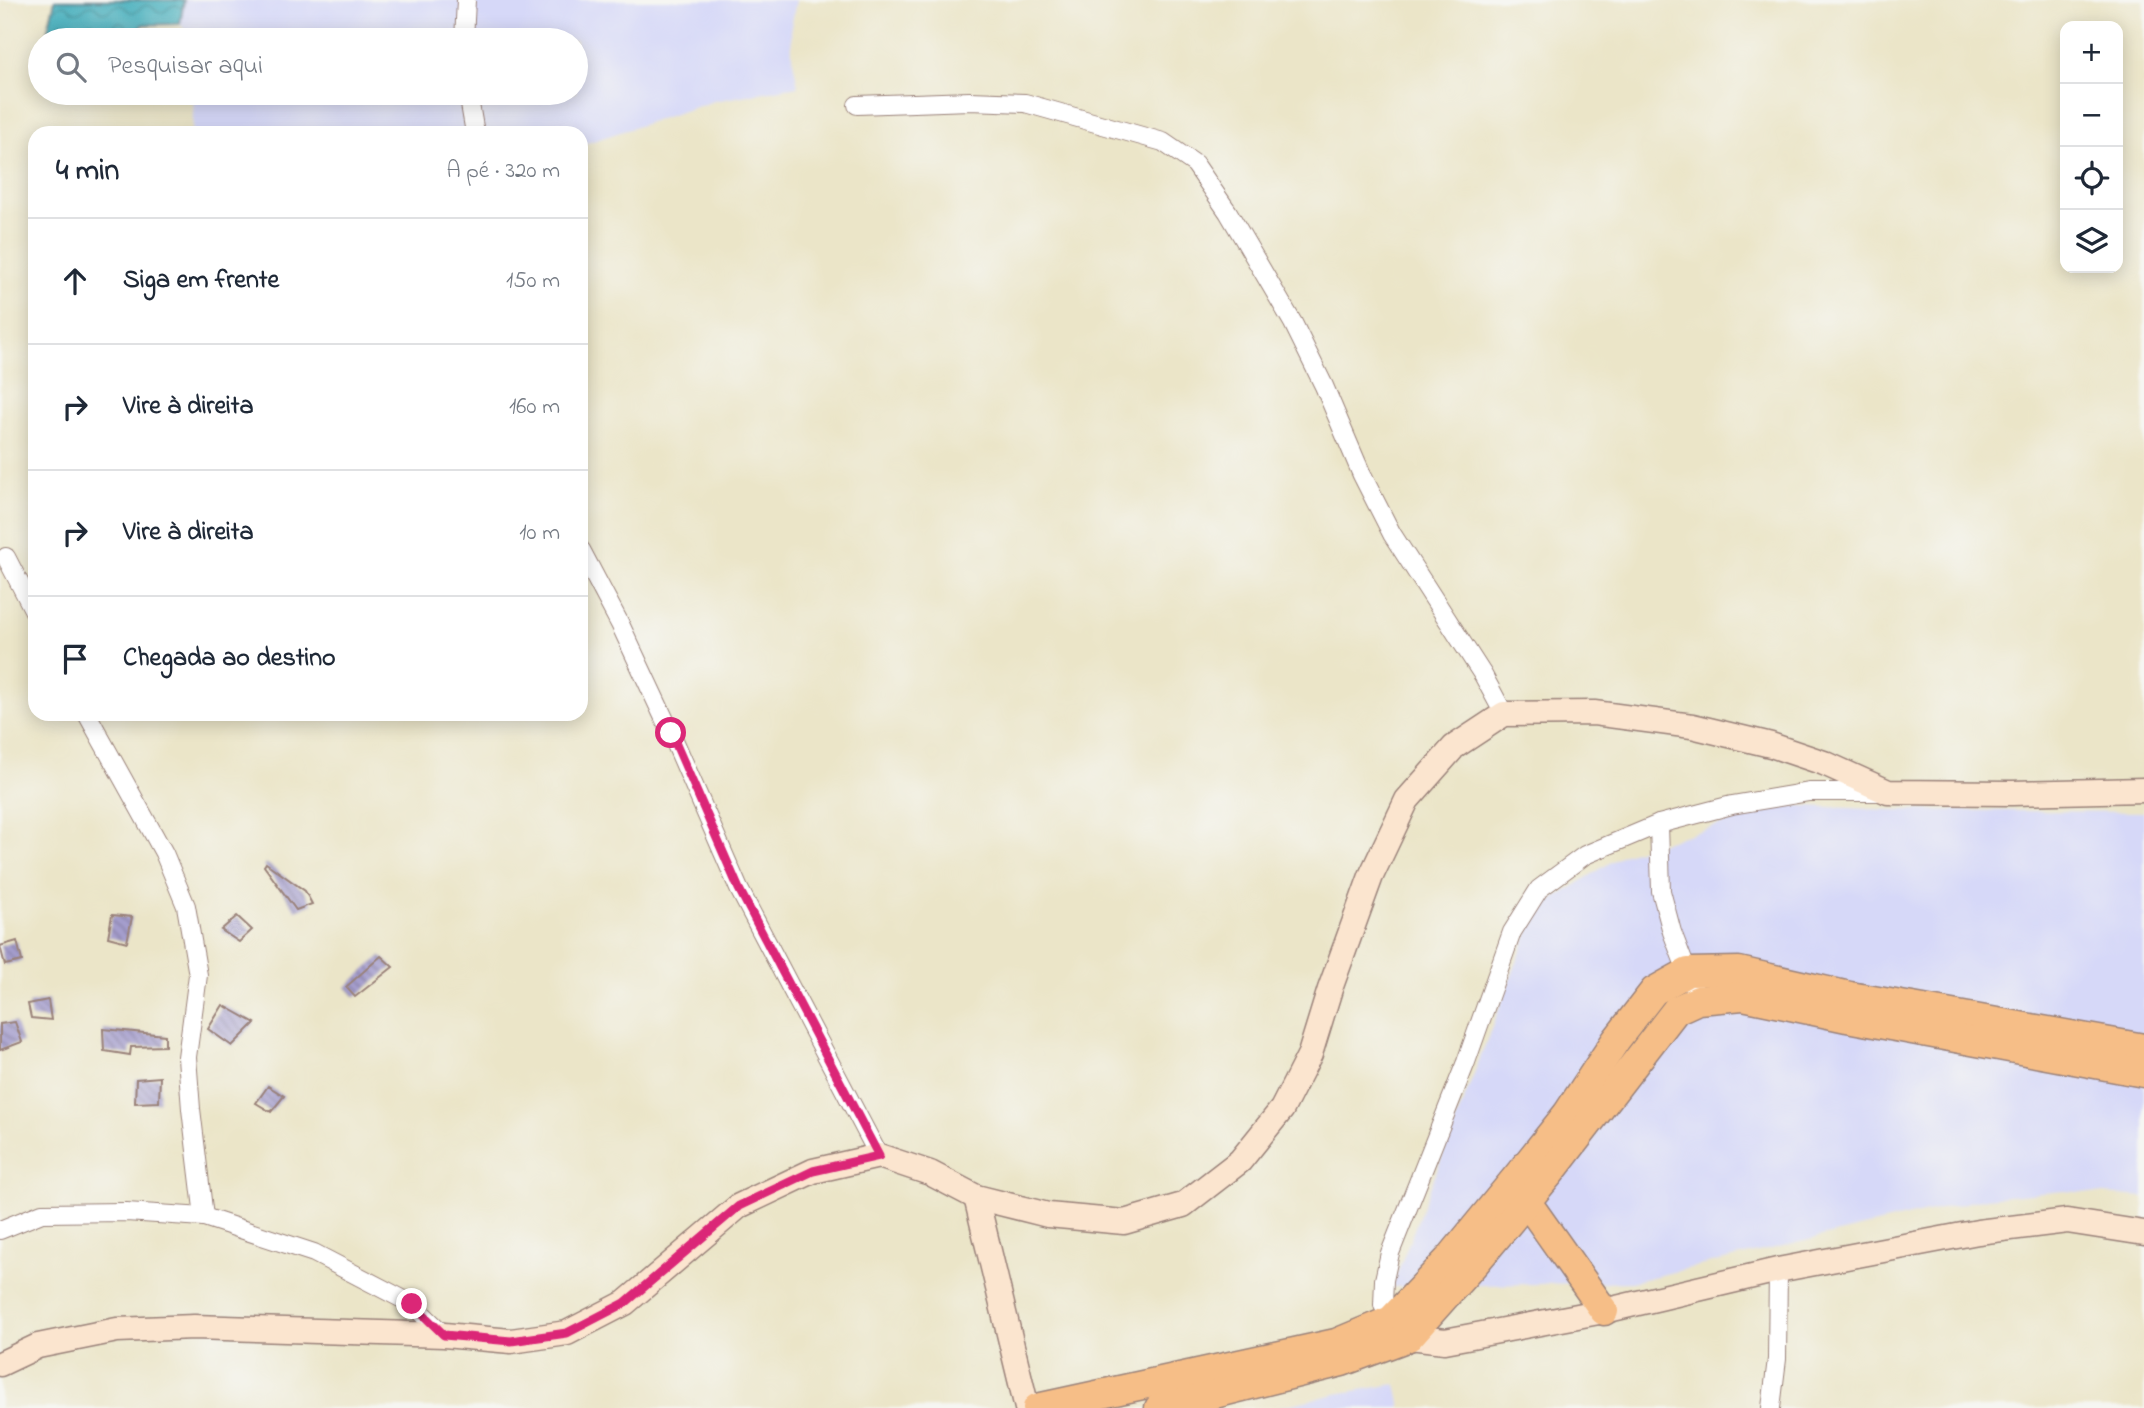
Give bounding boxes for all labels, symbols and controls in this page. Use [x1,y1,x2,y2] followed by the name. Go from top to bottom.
[2060,21,2123,273] map controls
[2060,21,2123,84] button: +
[28,28,588,105] search box
[52,48,90,86] icon: search
[108,48,263,86] text: Pesquisar aqui
[2060,84,2123,147] button: −
[2060,147,2123,210] button: locate
[56,150,119,194] text: 4 min
[446,155,560,188] text: A pé · 320 m
[2060,210,2123,273] button: layers
[56,262,94,300] icon: ahead
[123,262,279,300] text: Siga em frente
[506,265,560,298] text: 150 m
[56,388,94,426] icon: right
[123,388,254,426] text: Vire à direita
[509,391,560,424] text: 160 m
[56,514,94,552] icon: right
[123,514,254,552] text: Vire à direita
[519,517,560,550] text: 10 m
[56,640,94,678] icon: arrive
[123,640,335,678] text: Chegada ao destino
[655,717,686,748] route start
[396,1288,427,1319] route end

